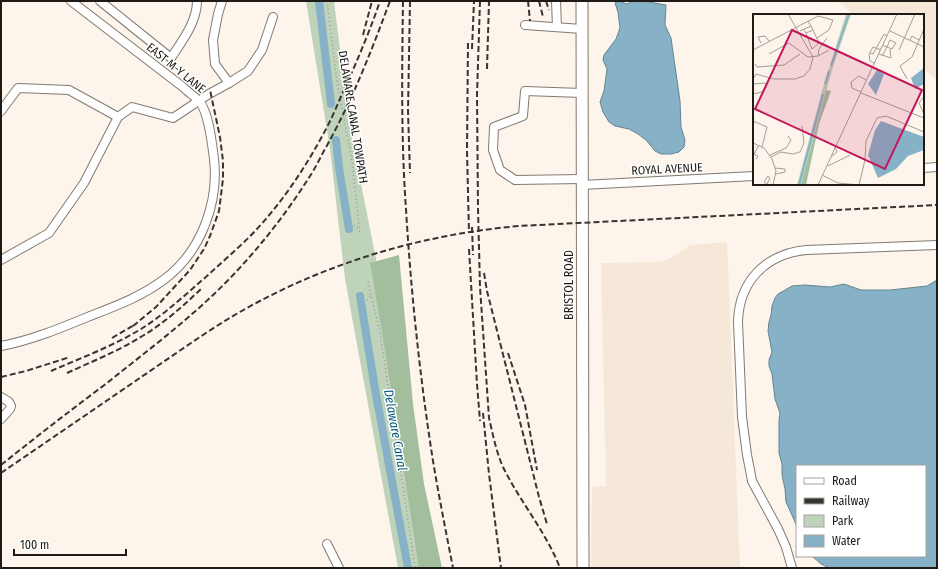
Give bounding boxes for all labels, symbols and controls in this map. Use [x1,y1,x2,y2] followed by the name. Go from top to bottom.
[753,14,924,185] inset map
[144,40,209,96] street label: EAST M-Y LANE
[336,50,370,184] street label: DELAWARE CANAL TOWPATH
[631,160,703,178] street label: ROYAL AVENUE
[562,250,576,320] street label: BRISTOL ROAD
[381,388,410,473] water label: Delaware Canal
[796,465,926,557] legend
[832,474,857,488] text: Road
[832,494,870,508] text: Railway
[832,514,854,528] text: Park
[14,531,126,557] scale bar
[832,534,861,548] text: Water
[20,538,49,552] text: 100 m

